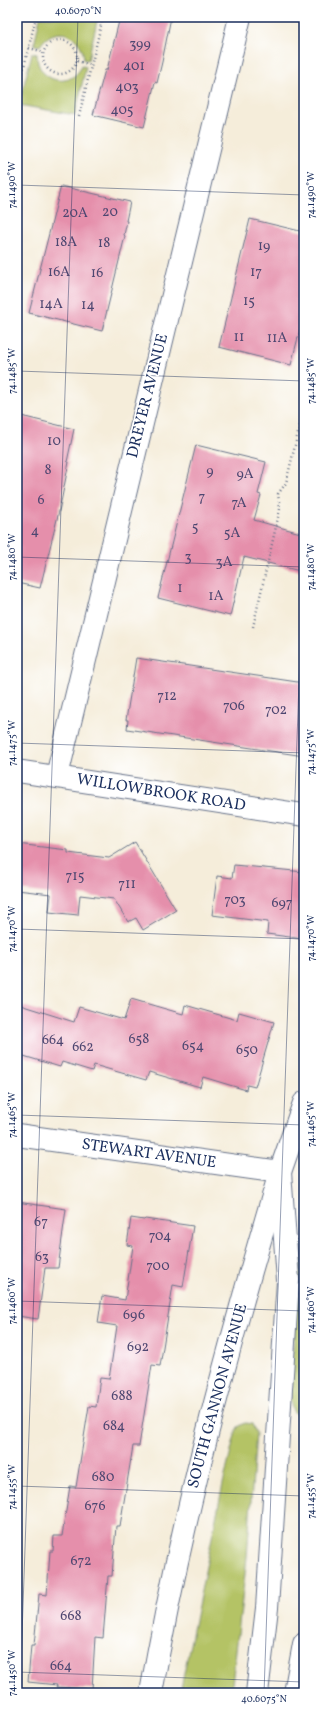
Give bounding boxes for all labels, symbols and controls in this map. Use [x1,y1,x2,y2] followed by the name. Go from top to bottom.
[55,4,102,18] text: 40.6070°N
[129,35,151,54] house number: 399
[123,57,145,76] house number: 401
[115,78,139,97] house number: 403
[110,101,134,120] house number: 405
[5,161,19,209] text: 74.1490°W
[304,171,318,219] text: 74.1490°W
[102,203,118,222] house number: 20
[62,204,88,223] house number: 20A
[55,233,77,252] house number: 18A
[98,234,110,253] house number: 18
[258,237,270,256] house number: 19
[48,263,70,282] house number: 16A
[250,263,262,282] house number: 17
[91,264,103,283] house number: 16
[243,292,255,311] house number: 15
[39,295,63,314] house number: 14A
[81,296,95,315] house number: 14
[234,328,244,347] house number: 11
[267,329,287,348] house number: 11A
[122,331,174,461] street label: DREYER AVENUE
[5,348,19,394] text: 74.1485°W
[304,358,318,404] text: 74.1485°W
[47,432,61,451] house number: 10
[44,461,52,480] house number: 8
[206,462,214,481] house number: 9
[236,465,254,484] house number: 9A
[199,488,206,507] house number: 7
[37,491,45,510] house number: 6
[231,494,247,513] house number: 7A
[192,518,198,537] house number: 5
[31,522,39,541] house number: 4
[224,524,240,543] house number: 5A
[5,534,19,581] text: 74.1480°W
[304,544,318,591] text: 74.1480°W
[184,548,192,567] house number: 3
[215,553,233,572] house number: 3A
[177,579,183,598] house number: 1
[208,587,224,606] house number: 1A
[157,687,177,706] house number: 712
[223,697,245,716] house number: 706
[265,701,287,720] house number: 702
[5,720,19,766] text: 74.1475°W
[304,729,318,775] text: 74.1475°W
[75,769,247,817] street label: WILLOWBROOK ROAD
[66,867,84,886] house number: 715
[118,875,136,894] house number: 711
[224,891,246,910] house number: 703
[271,894,293,913] house number: 697
[5,906,19,952] text: 74.1470°W
[304,915,318,961] text: 74.1470°W
[129,1030,149,1049] house number: 658
[42,1031,64,1050] house number: 664
[182,1037,204,1056] house number: 654
[72,1038,94,1057] house number: 662
[236,1041,258,1060] house number: 650
[5,1092,19,1138] text: 74.1465°W
[304,1101,318,1147] text: 74.1465°W
[80,1134,218,1174] street label: STEWART AVENUE
[34,1213,48,1232] house number: 67
[149,1227,171,1246] house number: 704
[35,1248,49,1267] house number: 63
[146,1257,170,1276] house number: 700
[5,1277,19,1325] text: 74.1460°W
[304,1286,318,1334] text: 74.1460°W
[183,1301,253,1491] street label: SOUTH GANNON AVENUE
[123,1306,145,1325] house number: 696
[127,1338,149,1357] house number: 692
[111,1387,133,1406] house number: 688
[103,1417,125,1436] house number: 684
[5,1464,19,1510] text: 74.1455°W
[92,1468,114,1487] house number: 680
[304,1473,318,1519] text: 74.1455°W
[85,1497,105,1516] house number: 676
[70,1552,92,1571] house number: 672
[60,1607,82,1626] house number: 668
[5,1650,19,1696] text: 74.1450°W
[50,1657,72,1676] house number: 664
[241,1692,288,1706] text: 40.6075°N

